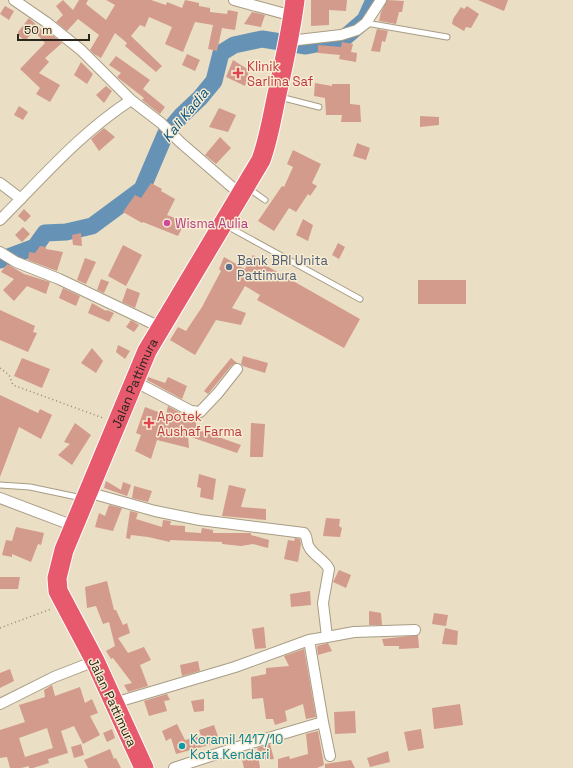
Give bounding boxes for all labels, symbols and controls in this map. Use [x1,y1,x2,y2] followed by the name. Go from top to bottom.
[18,16,89,42] scale bar
[24,22,52,38] text: 50 m
[247,58,314,90] place label: Klinik Sarlina Saf
[232,67,244,79] marker: Klinik Sarlina Saf
[158,84,213,146] water label: Kali Kadia
[175,215,249,232] place label: Wisma Aulia
[162,218,172,228] marker: Wisma Aulia
[237,252,328,284] place label: Bank BRI Unita Pattimura
[224,262,234,272] marker: Bank BRI Unita Pattimura
[108,334,162,431] street label: Jalan Pattimura
[157,408,243,440] place label: Apotek Aushaf Farma
[144,418,154,428] marker: Apotek Aushaf Farma
[84,655,141,750] street label: Jalan Pattimura
[190,731,283,763] place label: Koramil 1417/10 Kota Kendari
[177,741,187,751] marker: Koramil 1417/10 Kota Kendari

